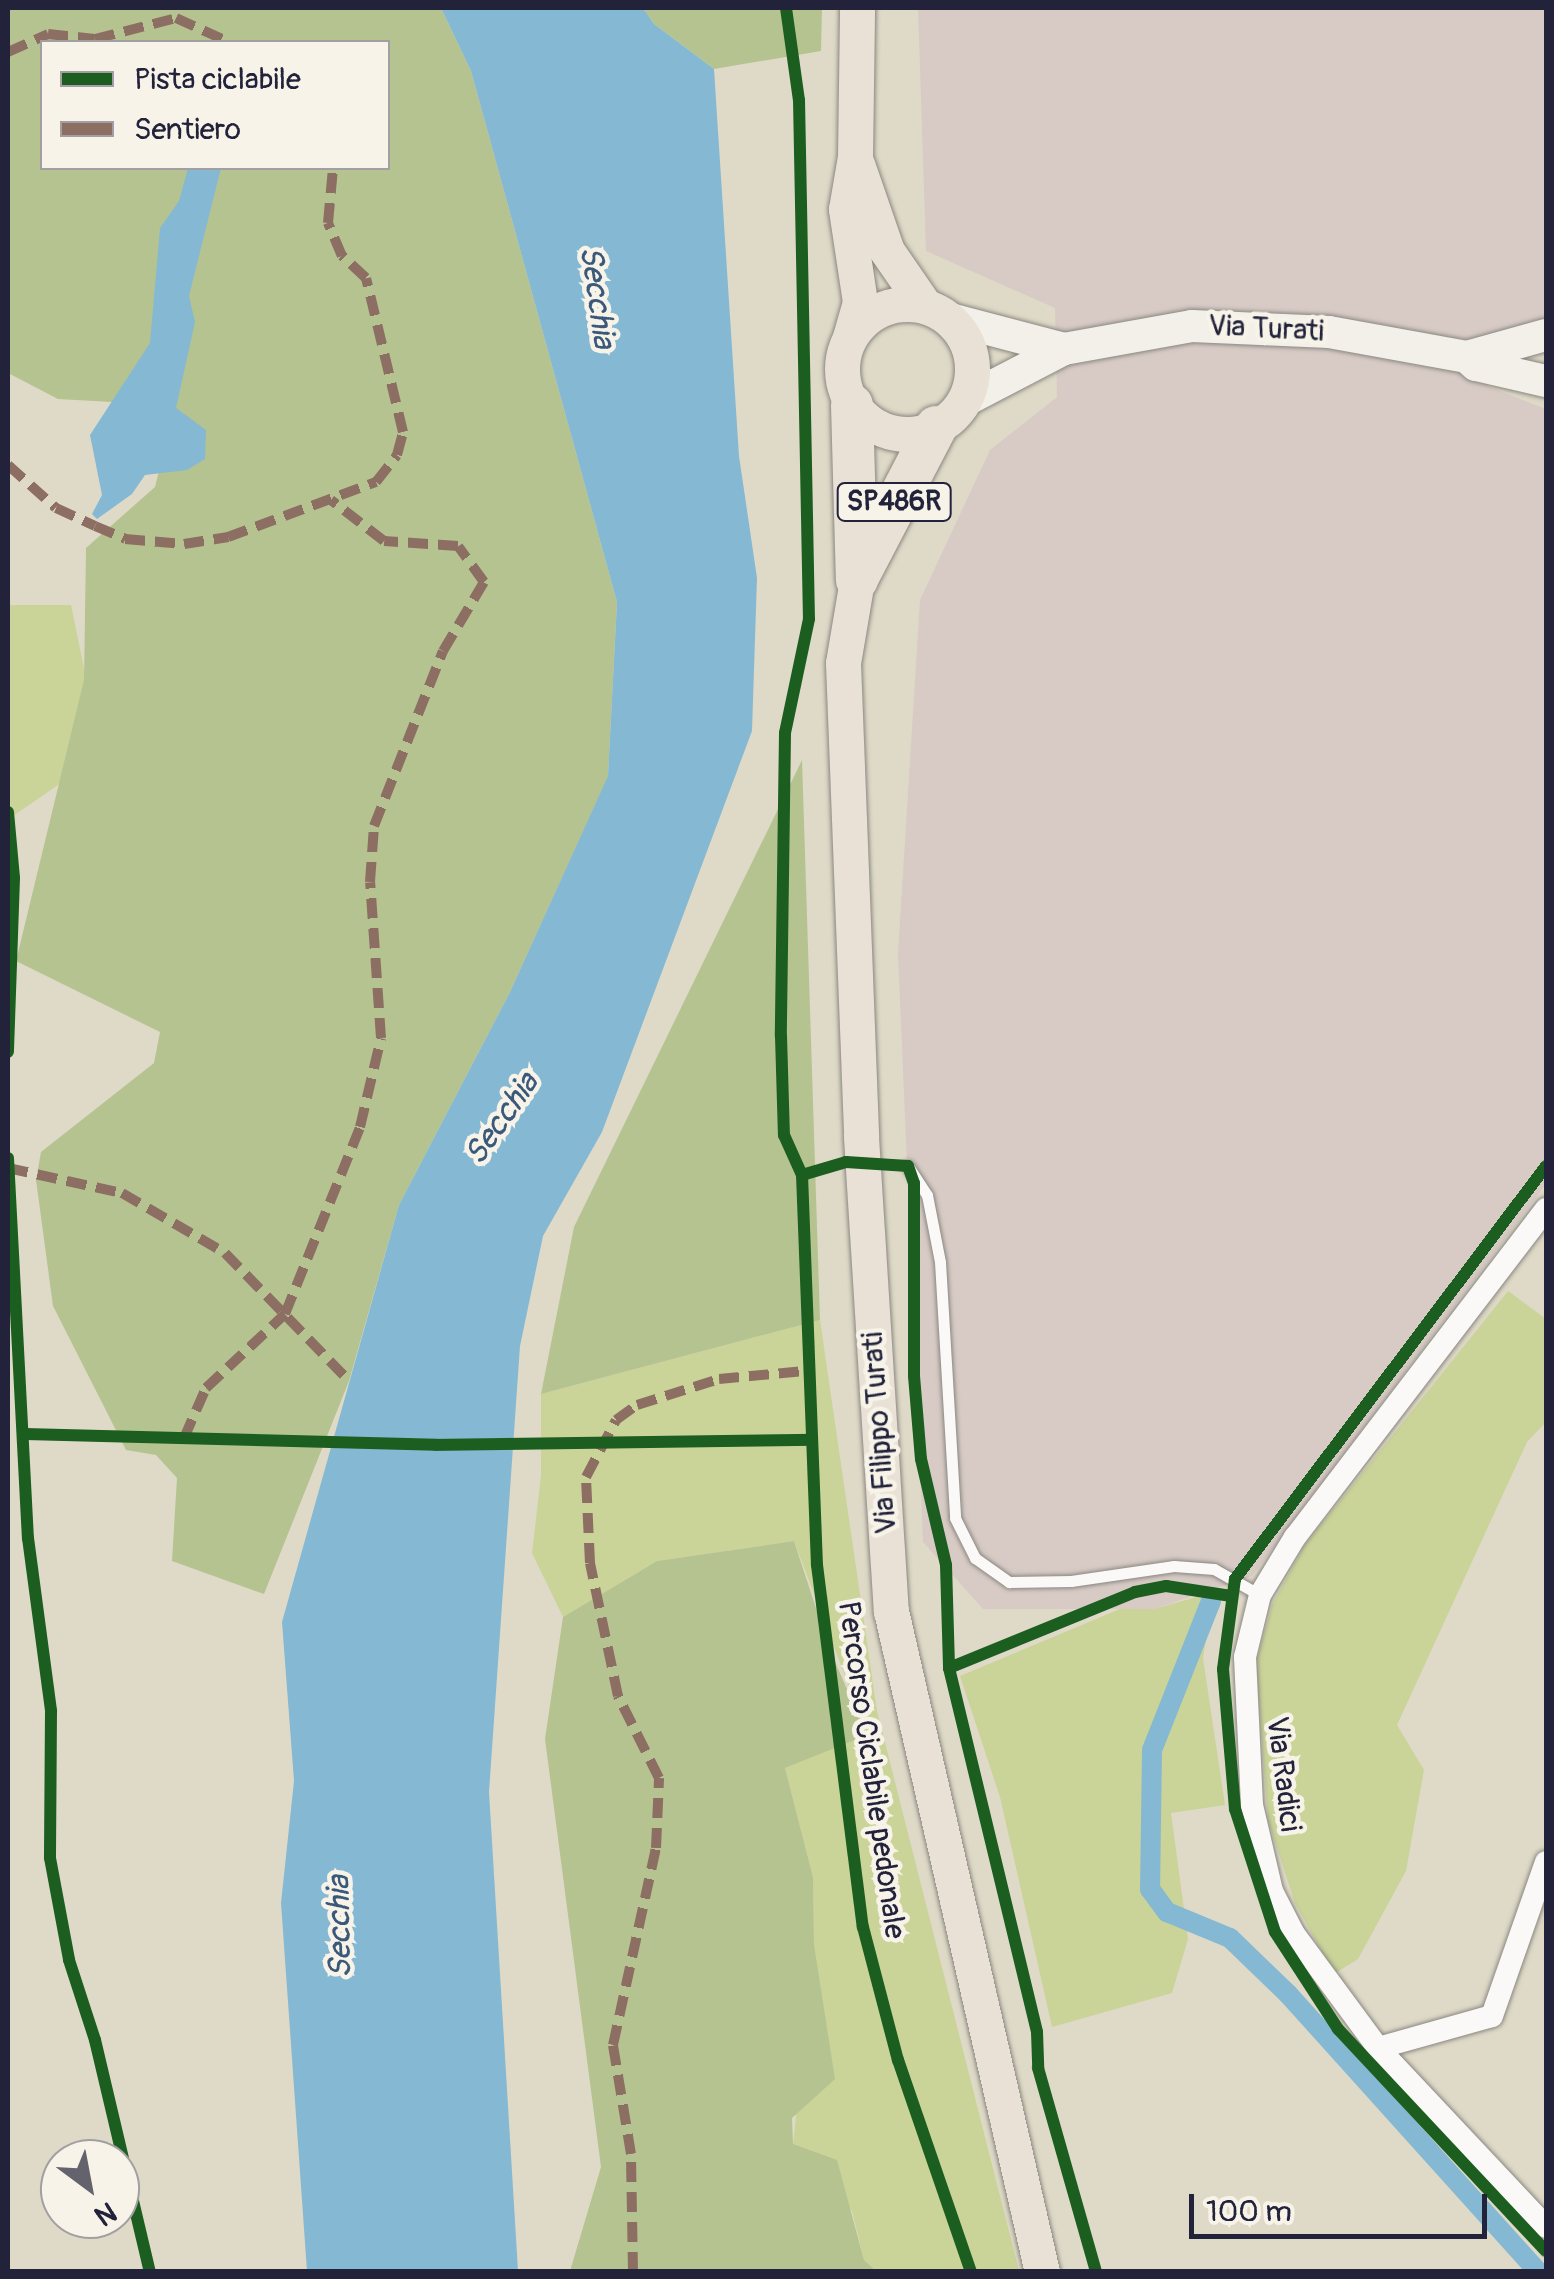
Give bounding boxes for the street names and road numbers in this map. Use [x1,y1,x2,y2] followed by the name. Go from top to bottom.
[1207,308,1325,350] street label: Via Turati
[836,479,952,525] road number: SP486R
[855,1331,905,1535] street label: Via Filippo Turati
[829,1599,913,1941] street label: Percorso Ciclabile pedonale
[1258,1714,1308,1834] street label: Via Radici

